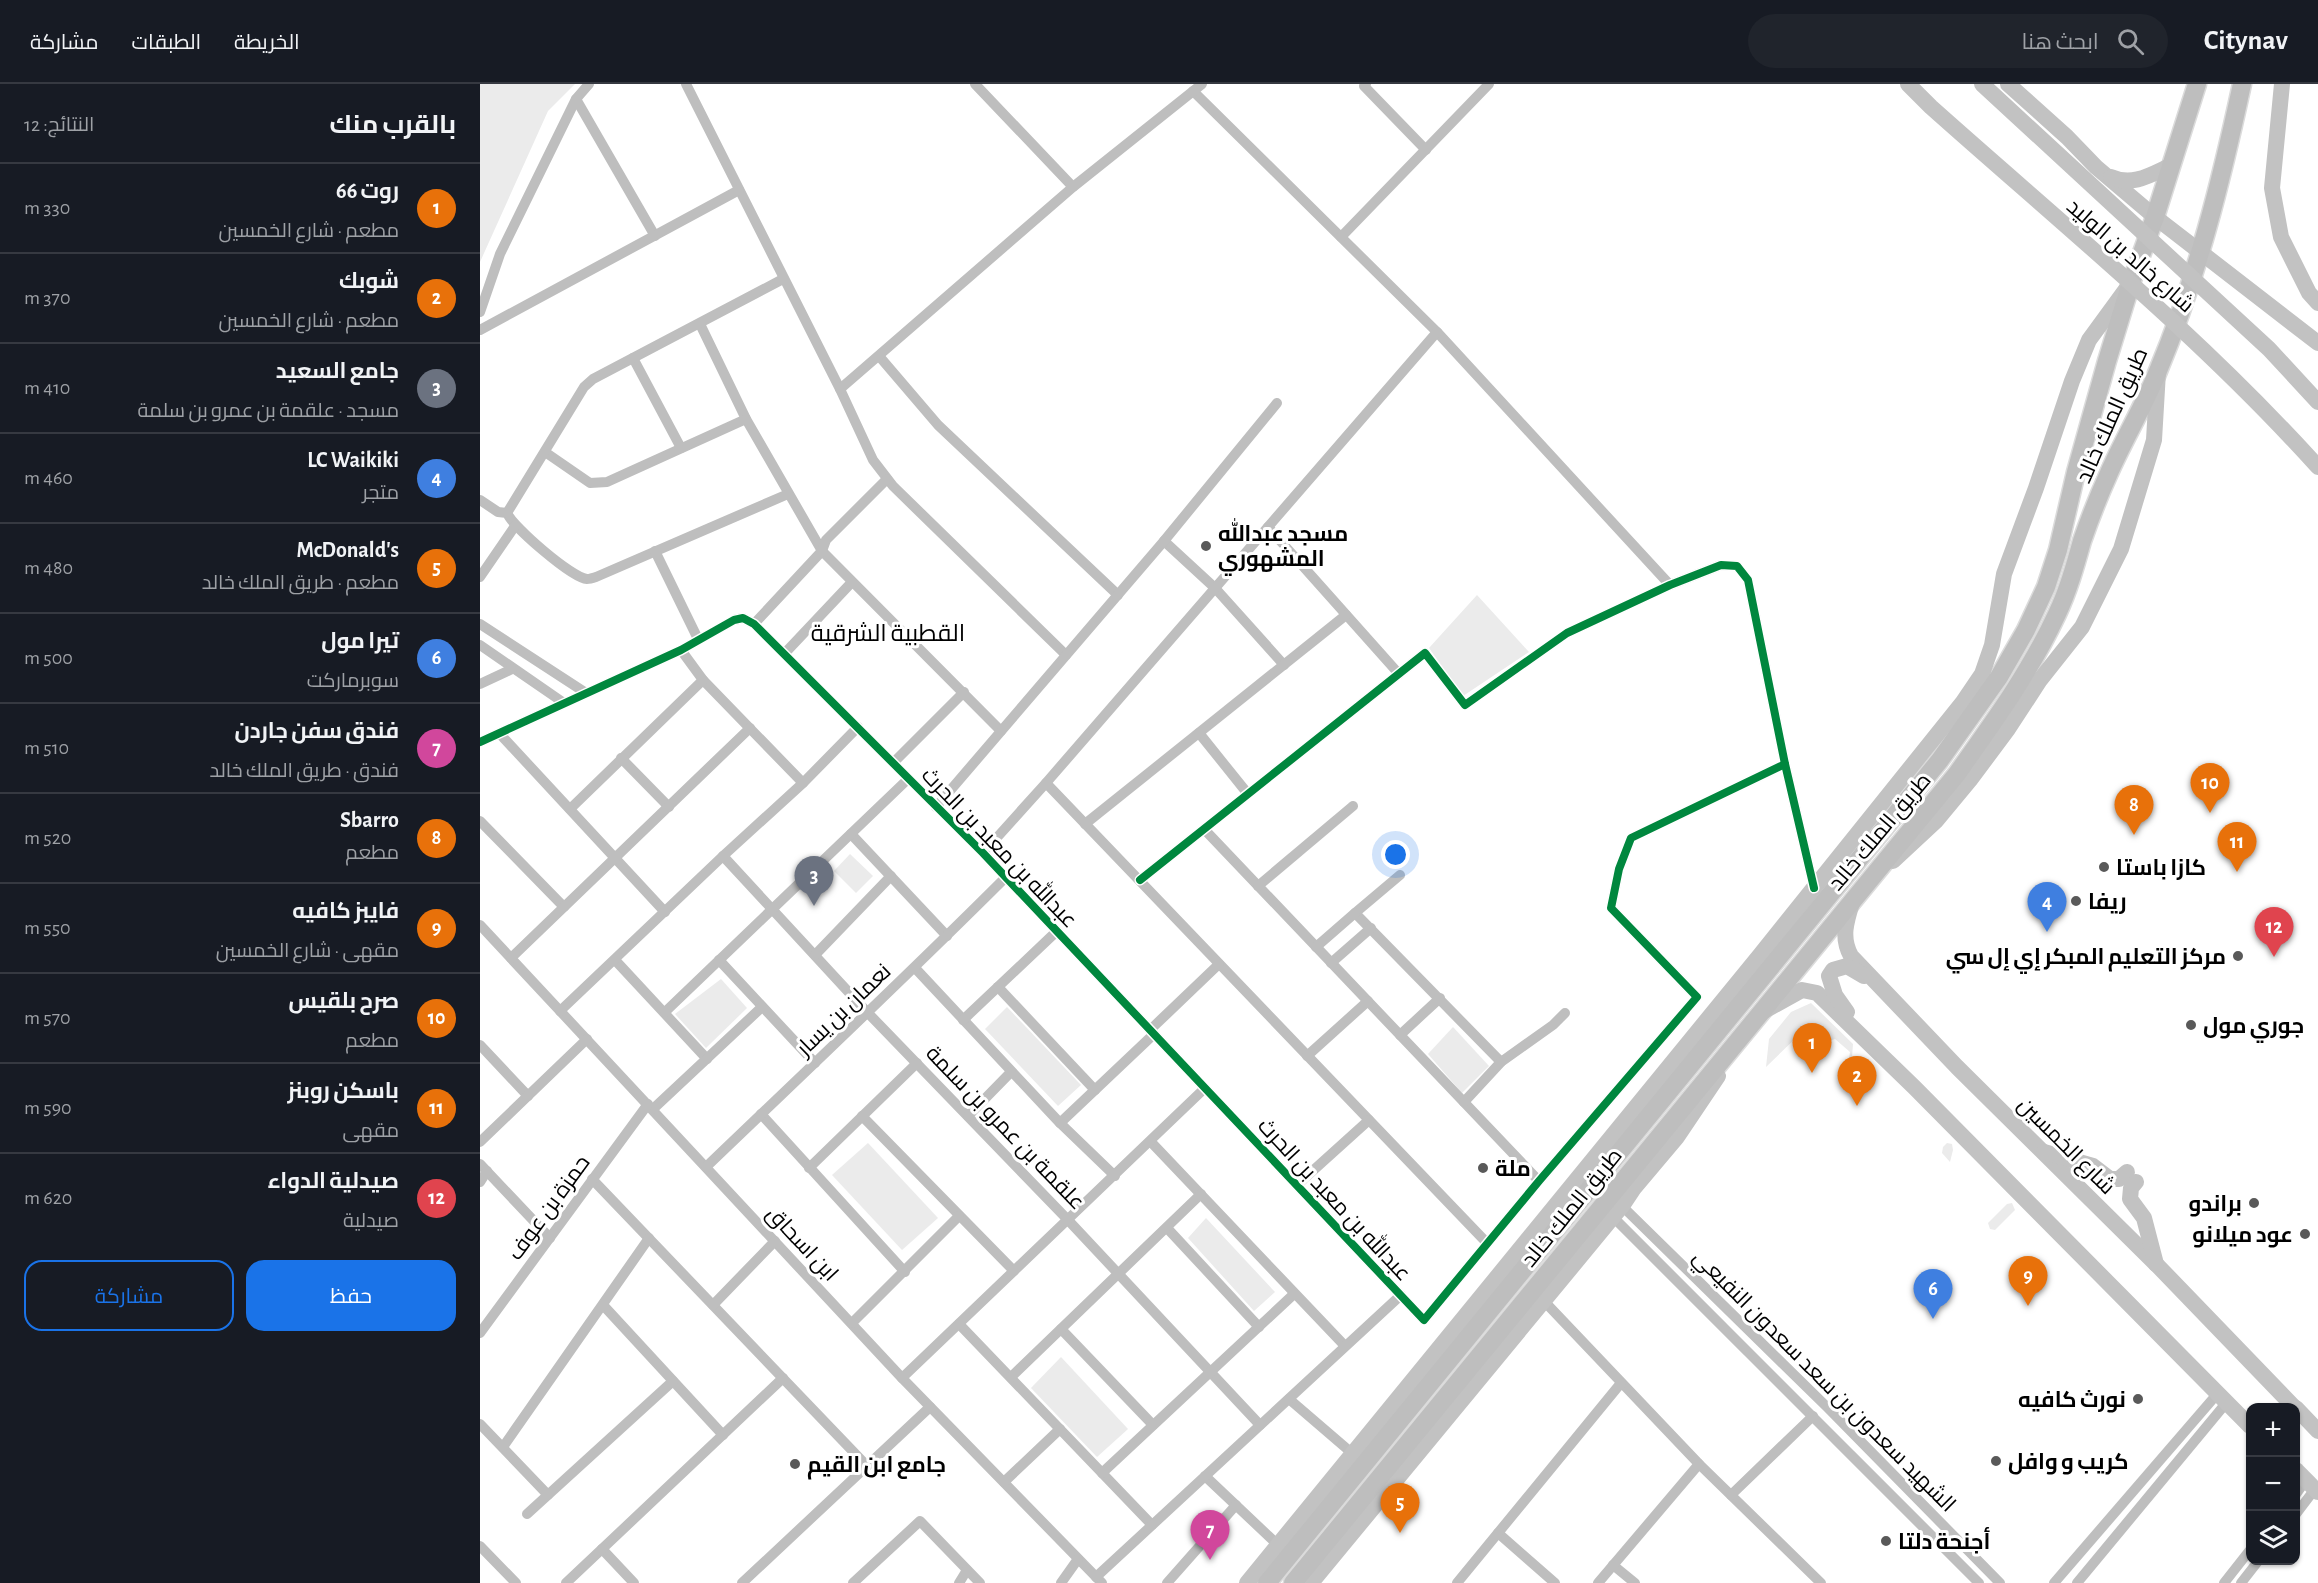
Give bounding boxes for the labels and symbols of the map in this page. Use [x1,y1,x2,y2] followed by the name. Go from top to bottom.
[2061,195,2198,319] street label: شارع خالد بن الوليد
[2072,344,2153,487] street label: طريق الملك خالد
[1218,518,1348,576] place label: مسجد عبدالله المشهوري
[1199,539,1213,553] marker: مسجد عبدالله المشهوري
[811,621,965,646] district label: القطبية الشرقية
[916,761,1084,933] street label: عبدالله بن معبد بن الحرث
[2190,764,2230,813] pin: 10
[1825,769,1937,896] street label: طريق الملك خالد
[2114,786,2154,835] pin: 8
[2218,822,2256,872] pin: 11
[1381,840,1410,869] your location
[794,856,834,906] pin: 3
[2116,857,2206,880] place label: كازا باستا
[2097,860,2111,874] marker: كازا باستا
[2028,882,2066,932] pin: 4
[2088,891,2127,914] place label: ريفا
[2069,894,2083,908] marker: ريفا
[2254,908,2294,957] pin: 12
[1946,946,2226,974] place label: مركز التعليم المبكر إي إل سي
[2231,949,2245,963] marker: مركز التعليم المبكر إي إل سي
[791,960,896,1063] street label: نعمان بن يسار
[2203,1015,2304,1043] place label: جوري مول
[2184,1018,2198,1032] marker: جوري مول
[1792,1024,1832,1073] pin: 1
[920,1042,1089,1215] street label: علقمة بن عمرو بن سلمة
[1838,1056,1876,1106] pin: 2
[2011,1093,2119,1201] street label: شارع الخمسين
[1252,1112,1418,1286] street label: عبدالله بن معبد بن الحرث
[1517,1144,1628,1272] street label: طريق الملك خالد
[504,1151,596,1265] street label: حمزة بن عوف
[1495,1158,1531,1180] place label: ملة
[1476,1161,1490,1175] marker: ملة
[2188,1193,2242,1217] place label: براندو
[2247,1196,2261,1210] marker: براندو
[761,1202,842,1287] street label: ابن اسحاق
[2192,1224,2293,1248] place label: عود ميلانو
[2298,1227,2312,1241] marker: عود ميلانو
[1685,1245,1960,1520] street label: الشهيد سعدون بن سعد سعدون النفيعي
[2008,1256,2048,1306] pin: 9
[1914,1270,1952,1319] pin: 6
[2018,1389,2126,1413] place label: نورث كافيه
[2131,1392,2145,1406] marker: نورث كافيه
[2008,1451,2129,1475] place label: كريب و وافل
[807,1454,946,1480] place label: جامع ابن القيم
[1989,1454,2003,1468] marker: كريب و وافل
[788,1457,802,1471] marker: جامع ابن القيم
[1380,1484,1420,1533] pin: 5
[1190,1510,1230,1560] pin: 7
[1898,1527,1990,1554] place label: أجنحة دلتا
[1879,1534,1893,1548] marker: أجنحة دلتا

